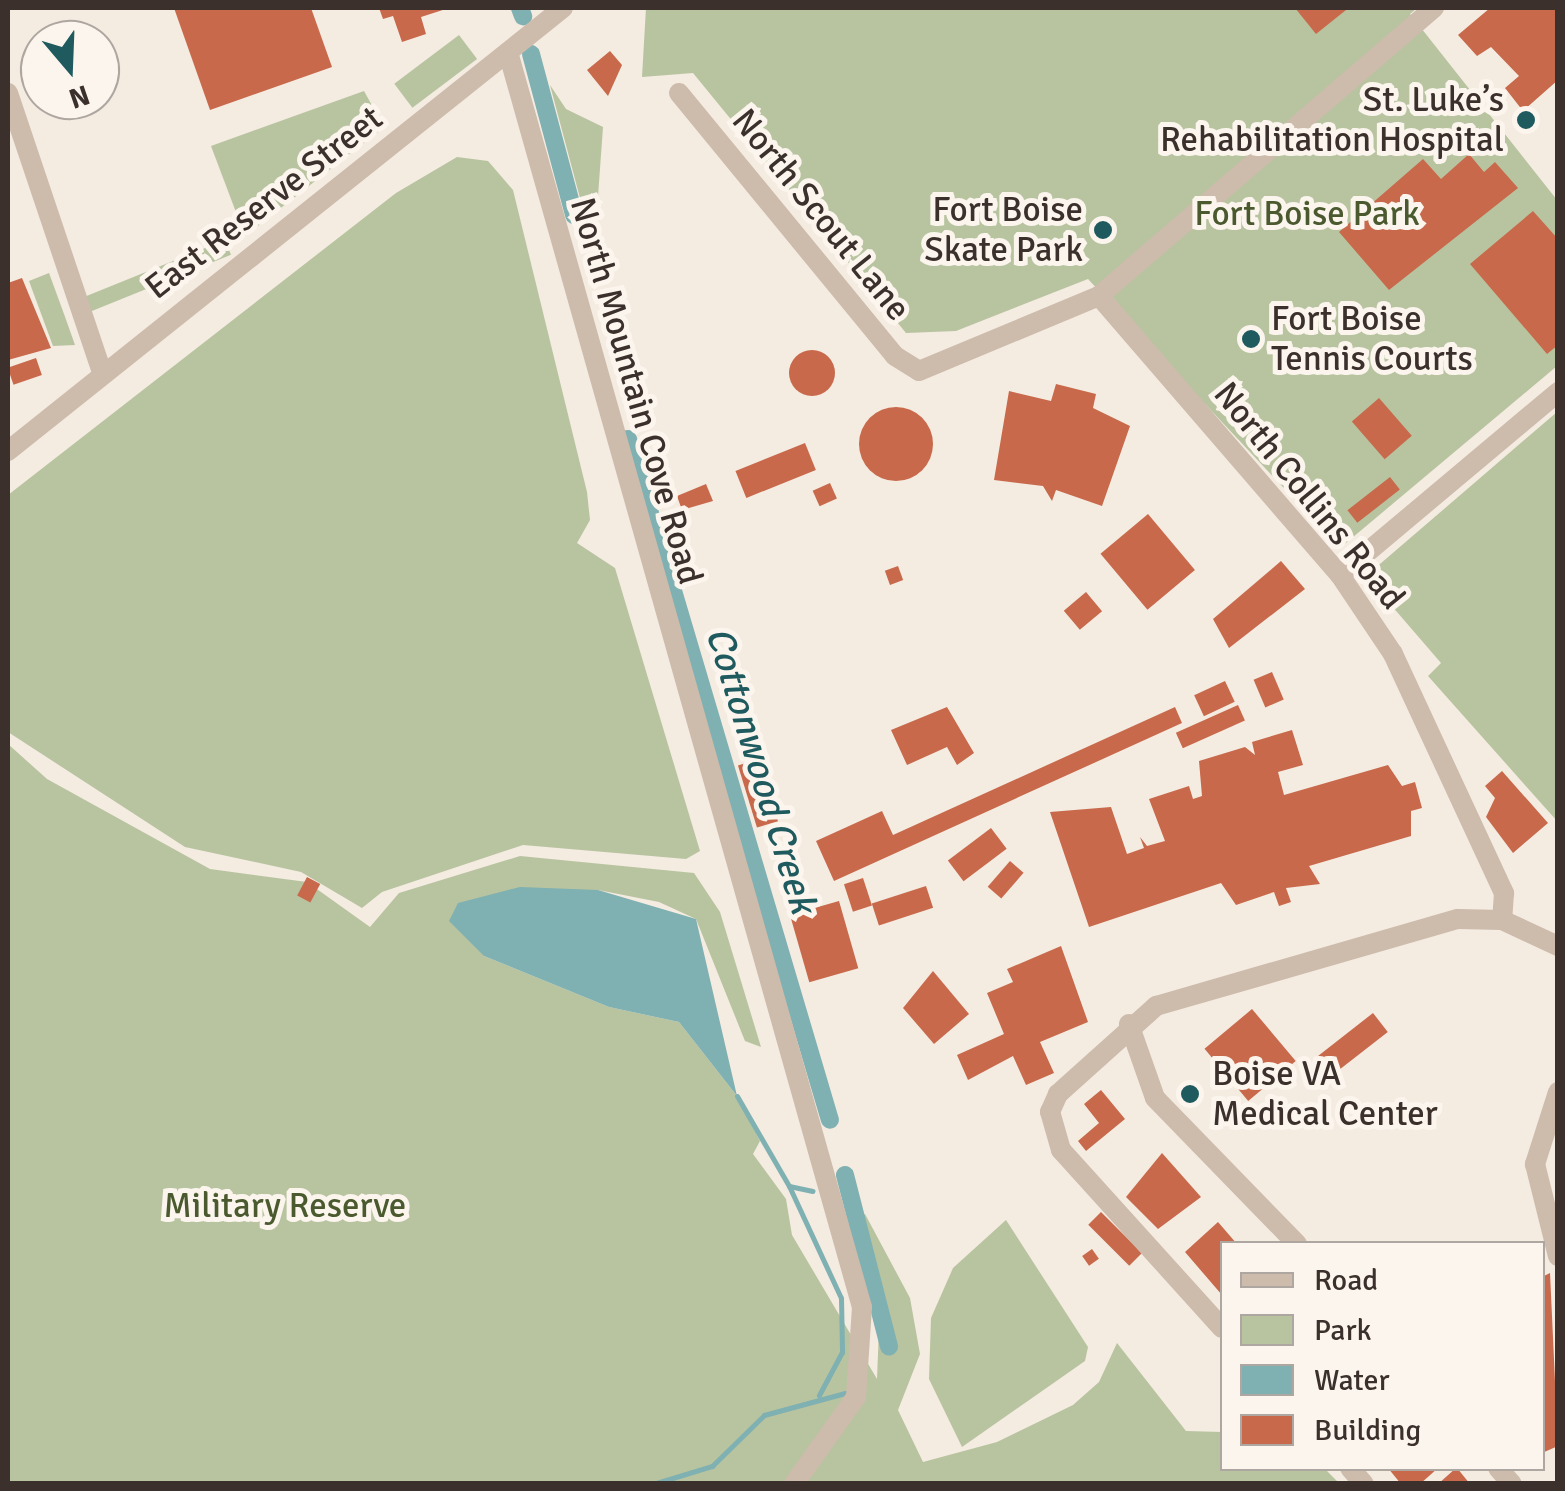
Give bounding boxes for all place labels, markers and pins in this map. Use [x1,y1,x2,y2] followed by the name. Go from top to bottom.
[1160,79,1504,161] place label: St. Luke’s Rehabilitation Hospital
[1513,107,1539,133] marker: St. Luke’s Rehabilitation Hospital
[924,189,1083,271] place label: Fort Boise Skate Park
[1092,219,1114,241] marker: Fort Boise Skate Park
[1271,298,1473,380] place label: Fort Boise Tennis Courts
[1240,328,1262,350] marker: Fort Boise Tennis Courts
[1212,1053,1438,1135] place label: Boise VA Medical Center
[1177,1081,1203,1107] marker: Boise VA Medical Center

